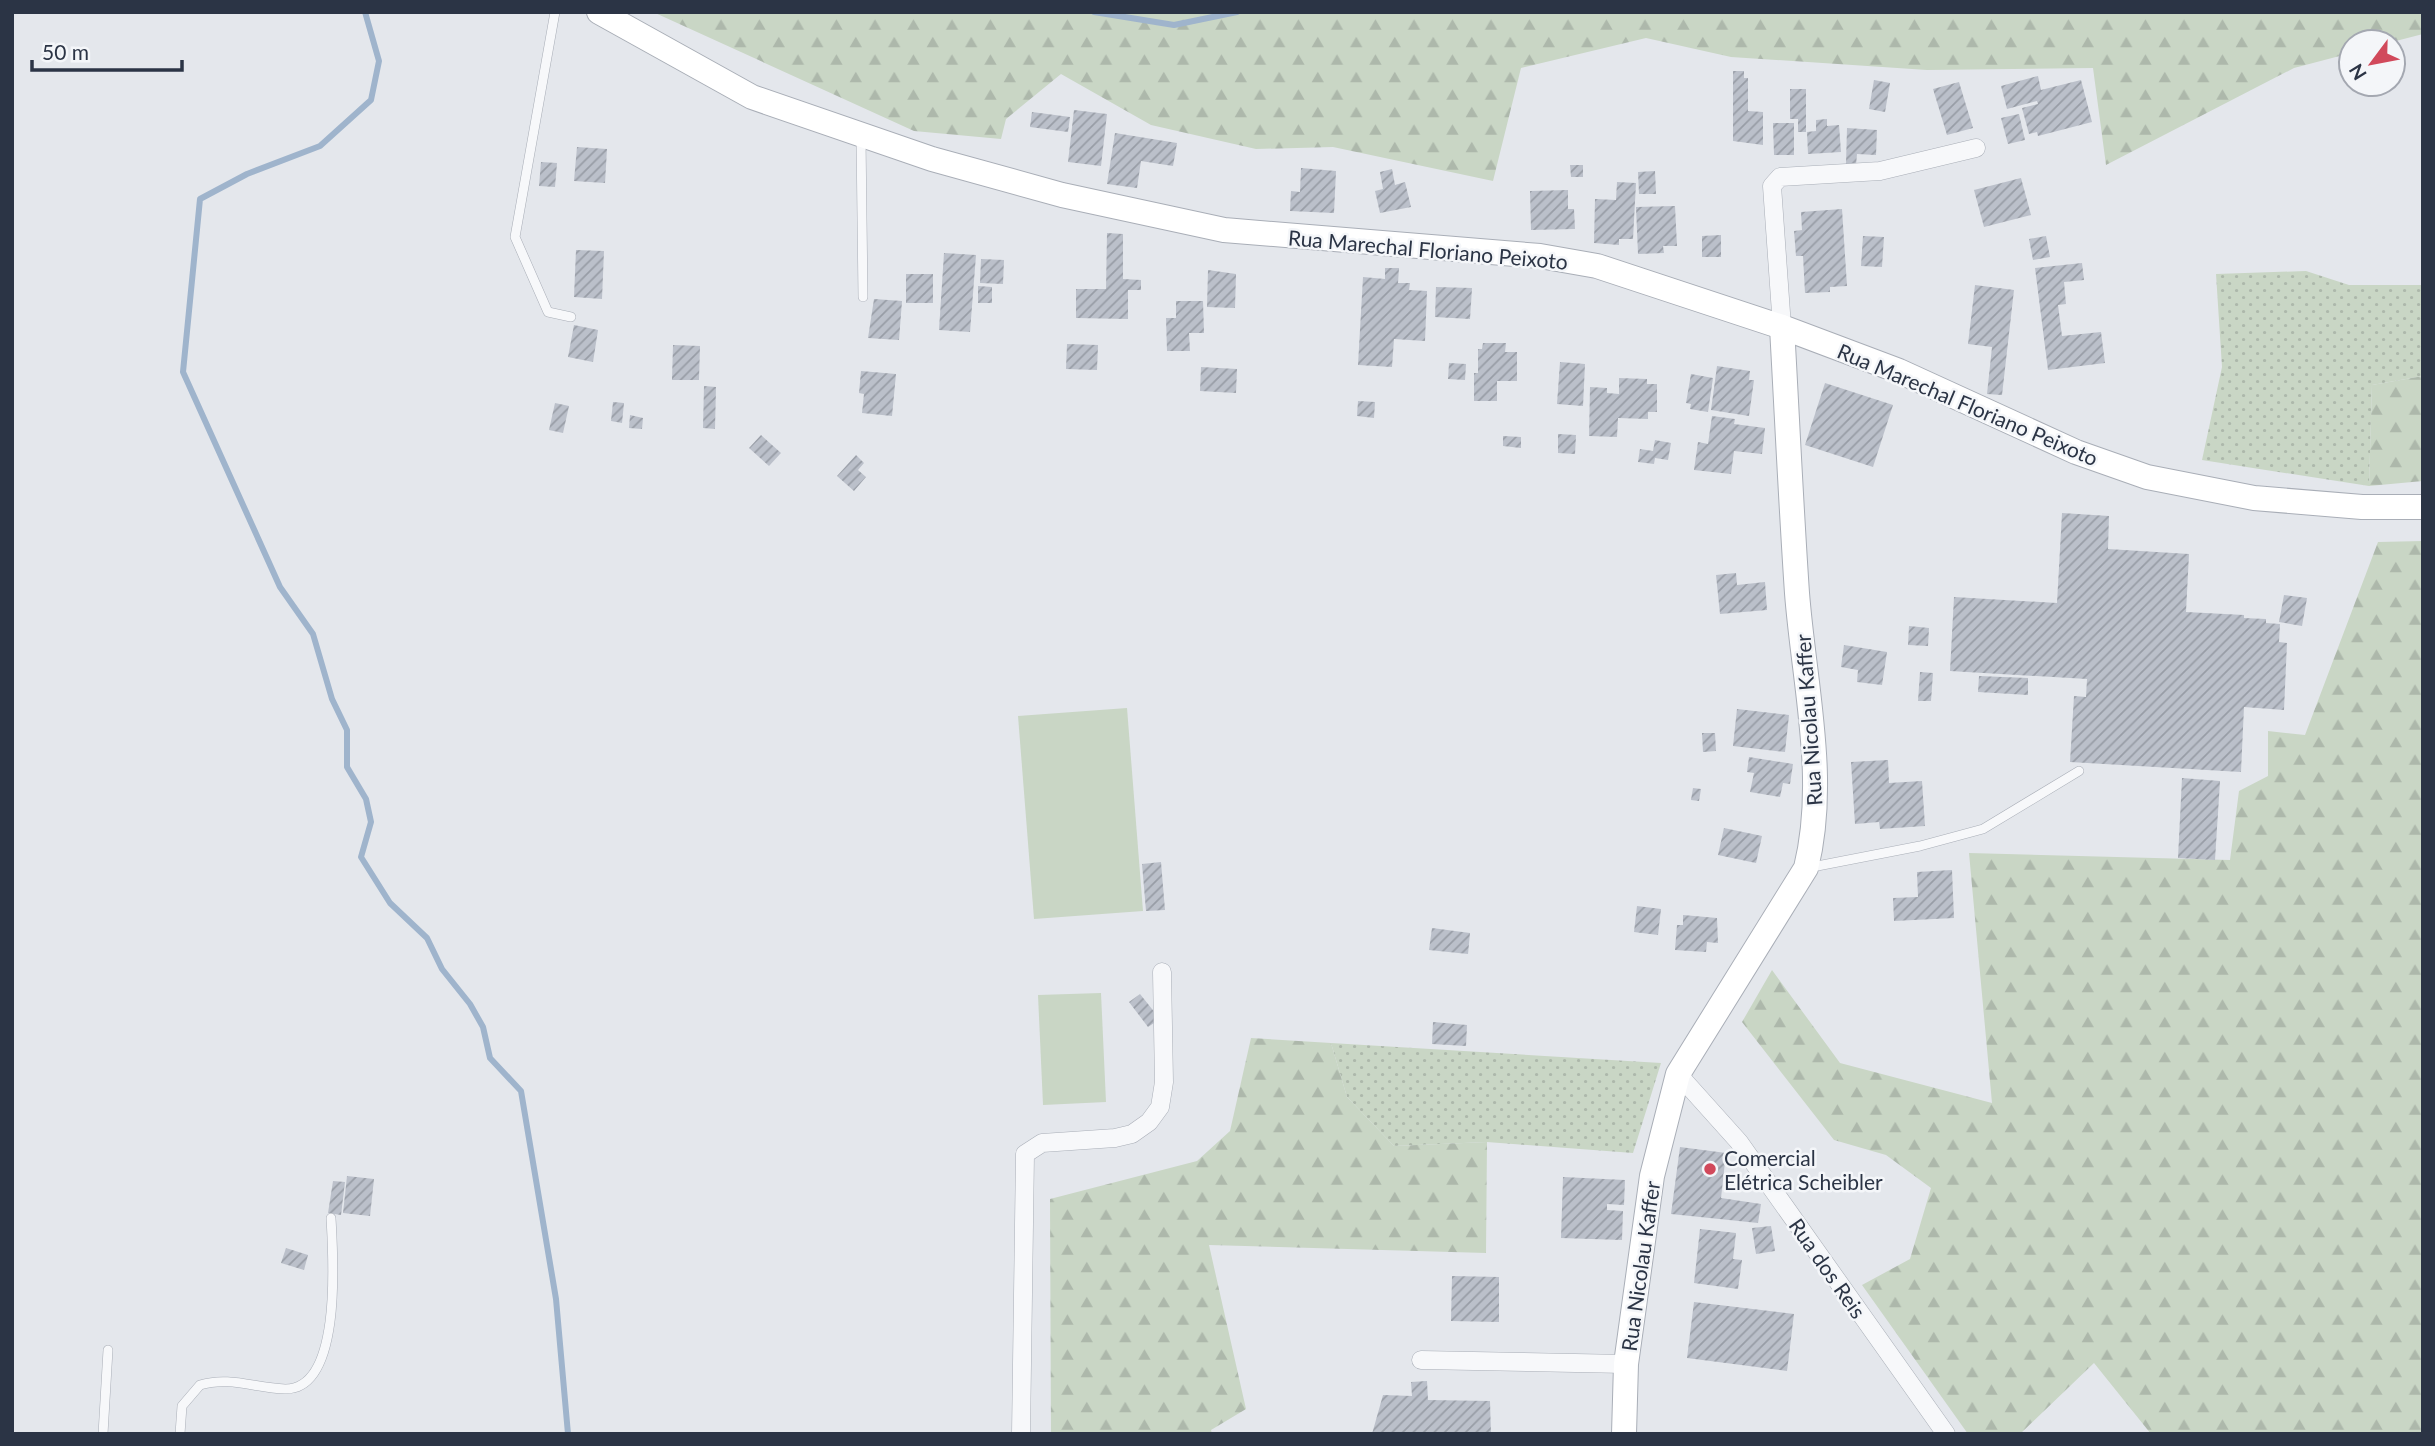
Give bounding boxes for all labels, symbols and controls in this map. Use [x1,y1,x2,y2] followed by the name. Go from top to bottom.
[32,28,182,72] scale bar
[2337,28,2407,98] north arrow
[42,39,89,64] text: 50 m
[2344,60,2371,85] text: N
[1287,224,1569,274] street label: Rua Marechal Floriano Peixoto
[1834,338,2102,470] street label: Rua Marechal Floriano Peixoto
[1790,633,1826,807] street label: Rua Nicolau Kaffer
[1724,1145,1883,1194] place label: Comercial Elétrica Scheibler
[1702,1161,1718,1177] marker: Comercial Elétrica Scheibler
[1616,1179,1664,1353] street label: Rua Nicolau Kaffer
[1784,1213,1872,1323] street label: Rua dos Reis

